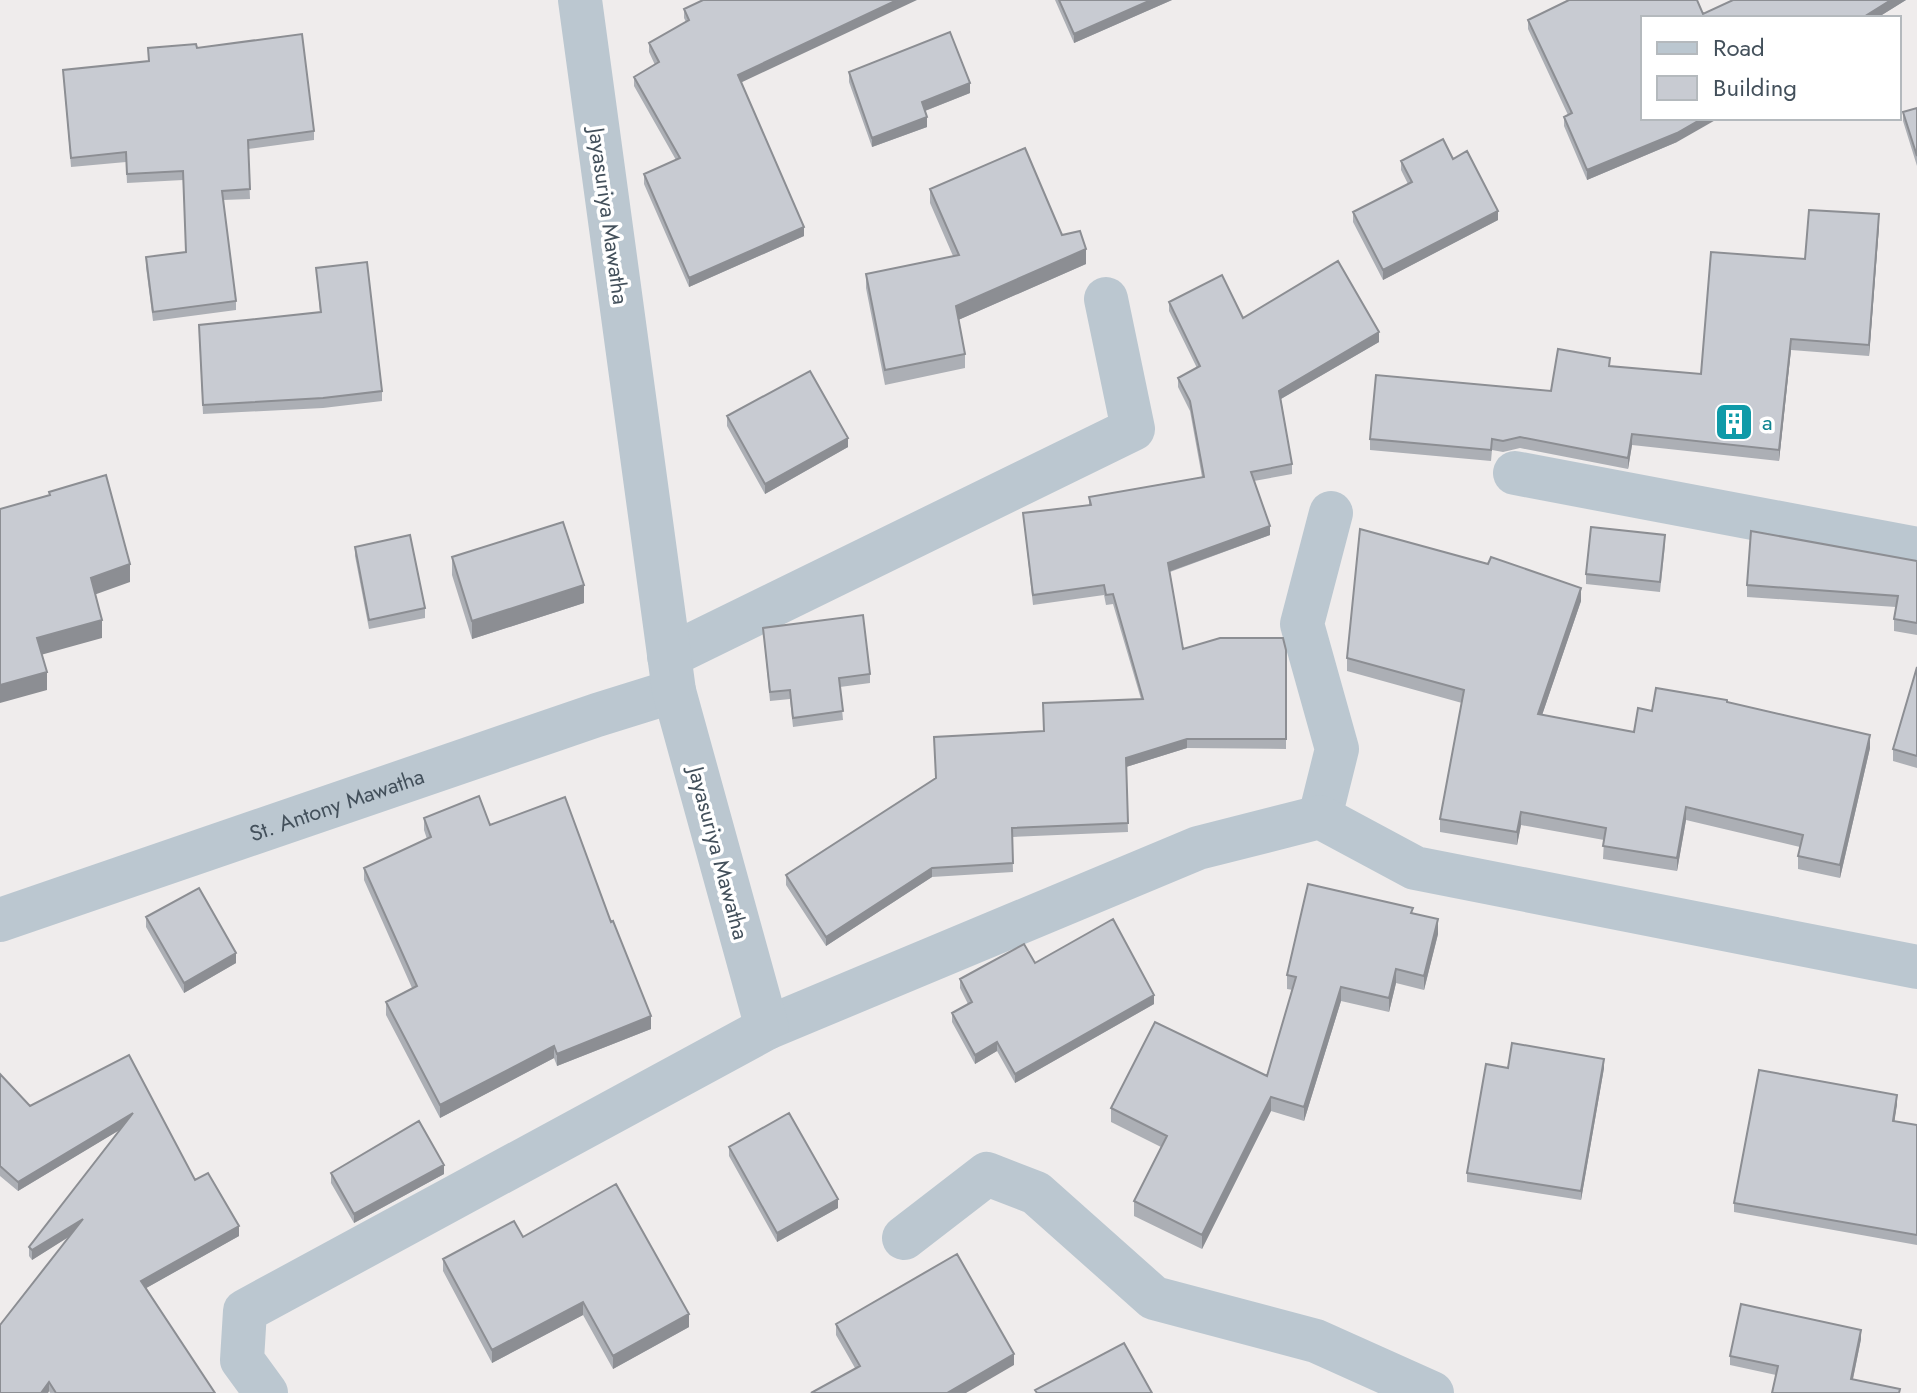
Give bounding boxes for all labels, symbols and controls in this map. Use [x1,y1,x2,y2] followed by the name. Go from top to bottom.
[1641,16,1901,120] legend
[1713,30,1765,65] text: Road
[1713,70,1797,105] text: Building
[580,123,637,306] street label: Jayasuriya Mawatha
[1713,401,1755,443] building icon: a
[1762,406,1773,438] place label: a
[245,760,428,849] street label: St. Antony Mawatha
[680,760,757,943] street label: Jayasuriya Mawatha

